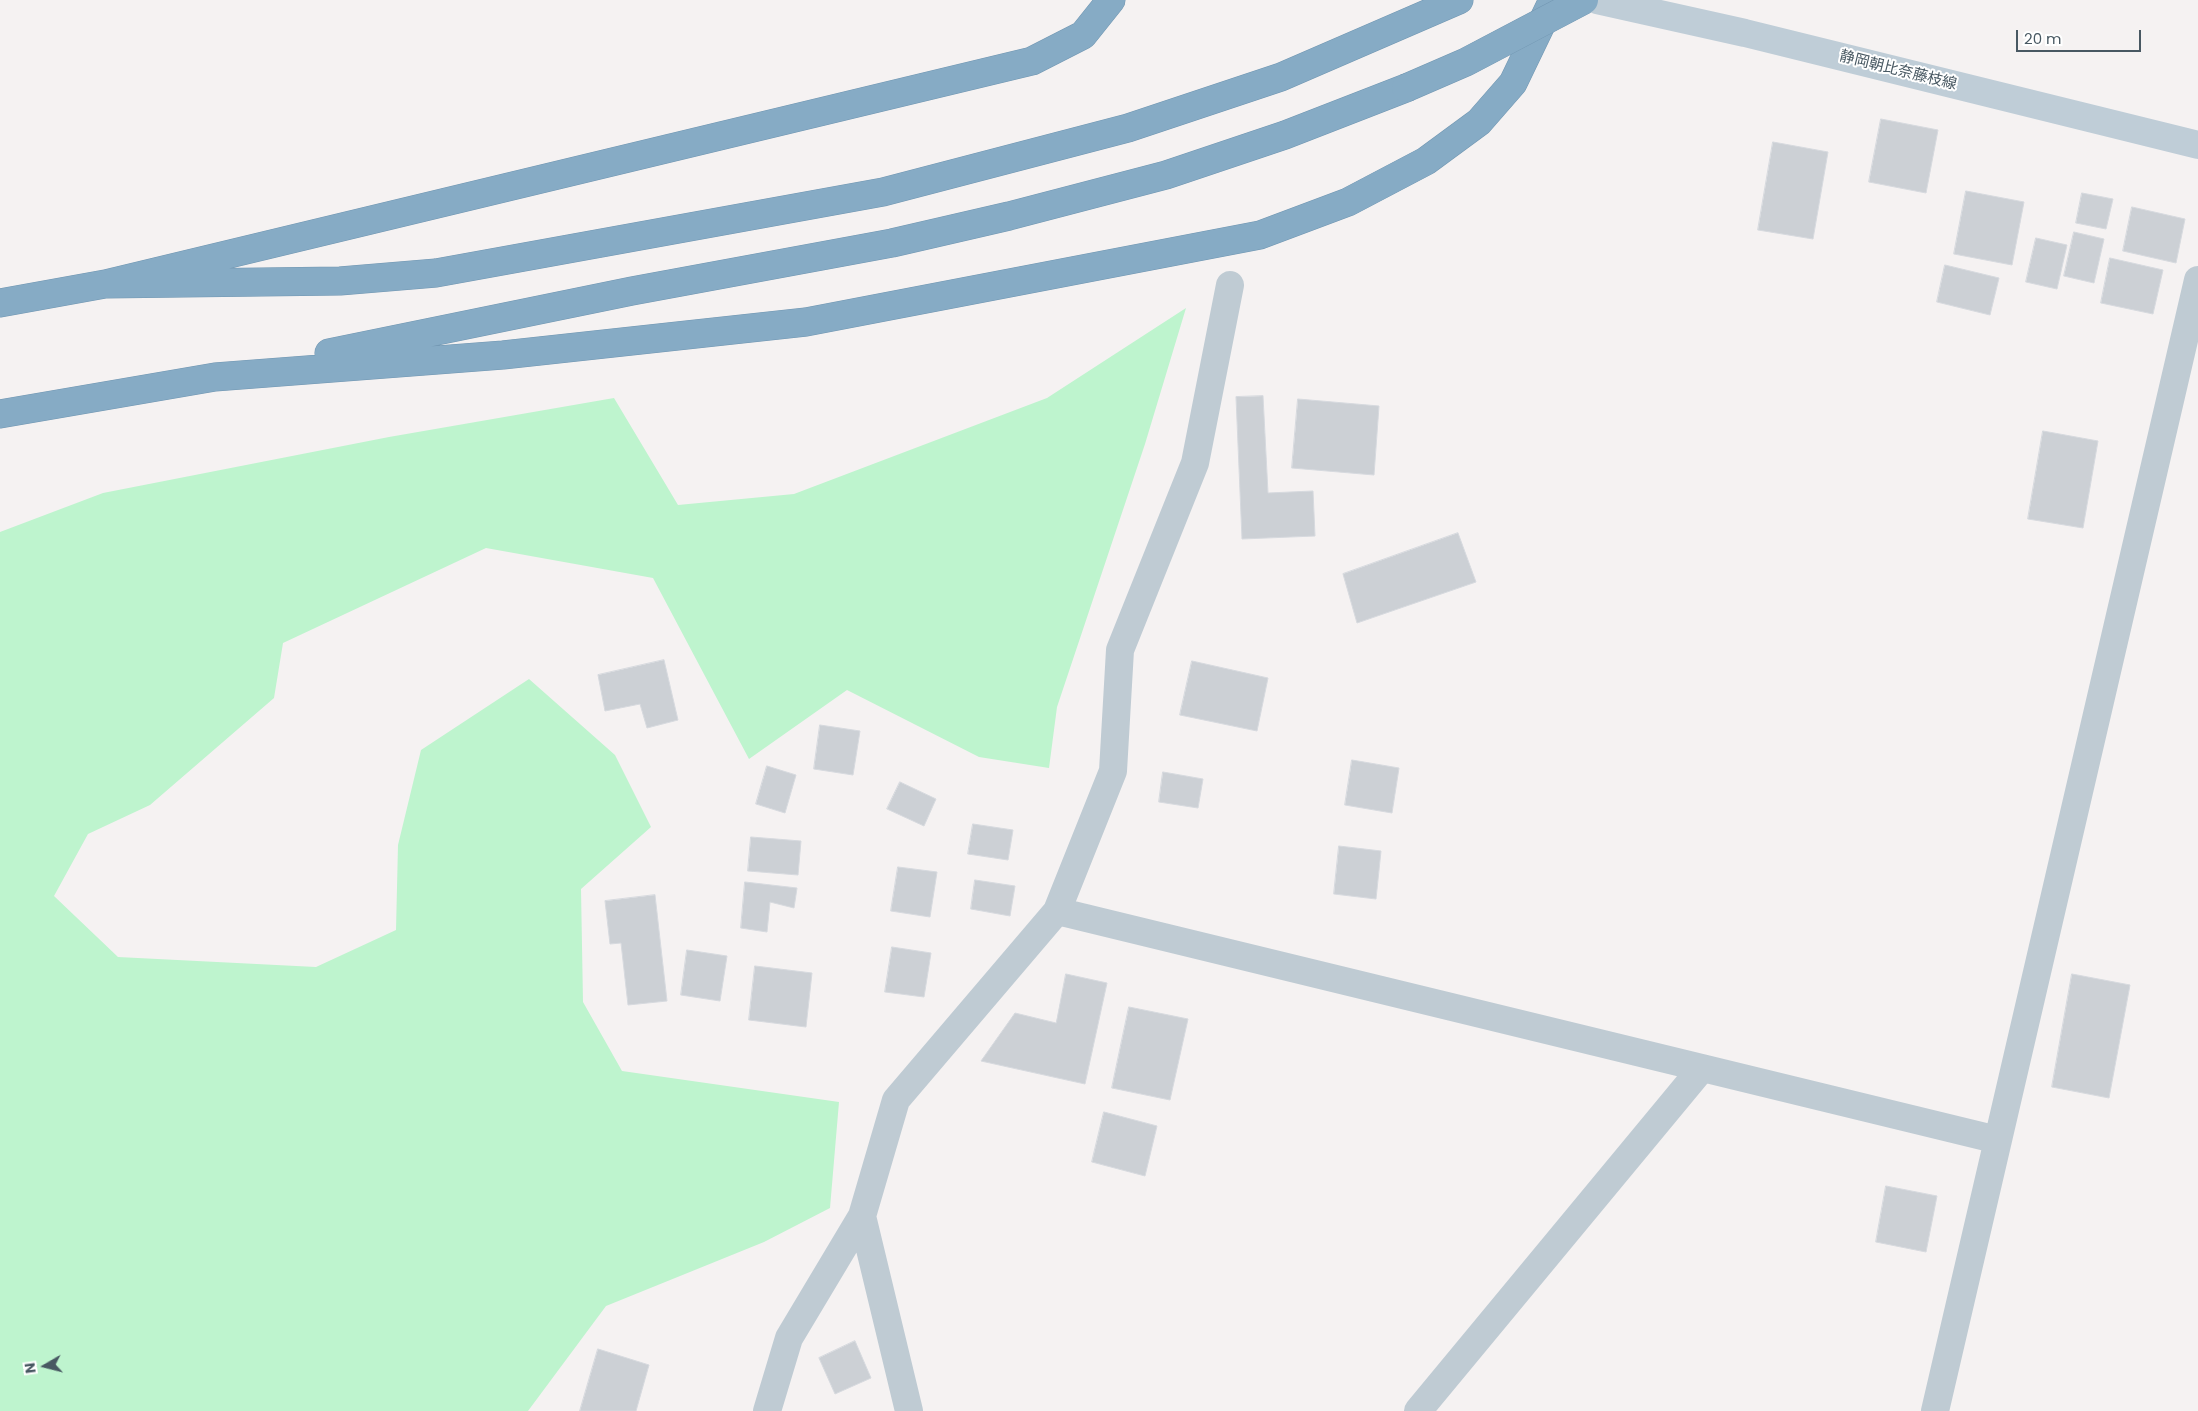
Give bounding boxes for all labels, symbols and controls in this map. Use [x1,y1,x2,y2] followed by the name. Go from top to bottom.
[2018,20,2143,52] scale bar
[2024,28,2062,49] text: 20 m
[1838,48,1958,94] street label: 静岡朝比奈藤枝線
[20,1341,70,1391] north arrow
[20,1361,41,1375] text: N

